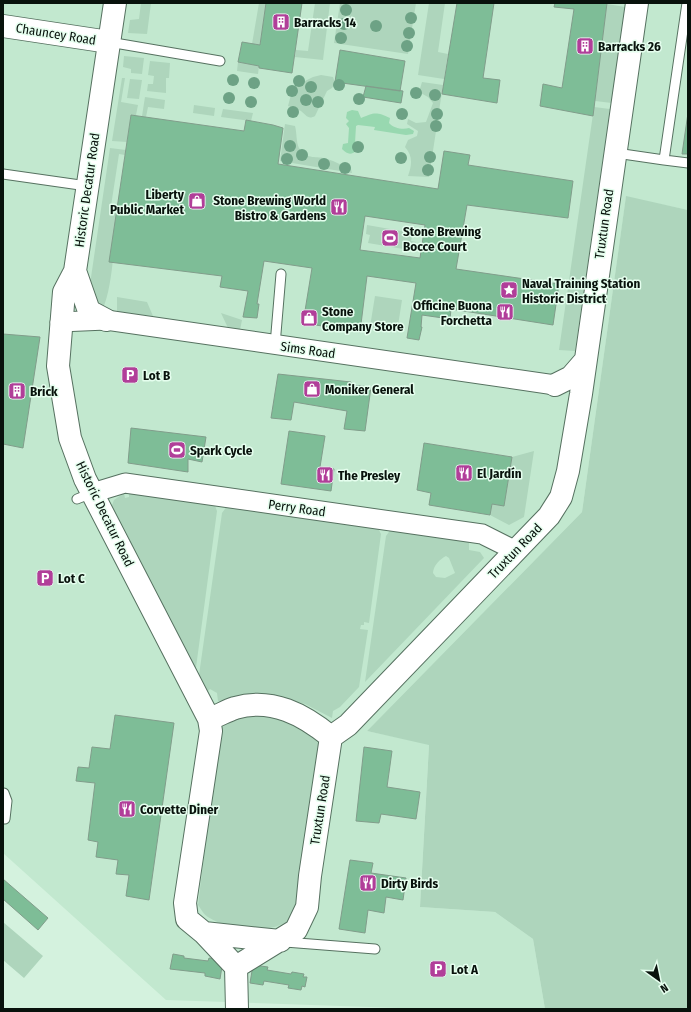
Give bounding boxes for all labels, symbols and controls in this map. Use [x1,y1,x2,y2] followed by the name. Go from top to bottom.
[271,12,291,32] building icon: Barracks 14
[294,15,356,30] place label: Barracks 14
[15,20,97,48] street label: Chauncey Road
[575,36,595,56] building icon: Barracks 26
[598,39,661,54] place label: Barracks 26
[72,132,102,248] street label: Historic Decatur Road
[110,187,185,217] place label: Liberty Public Market
[592,188,616,260] street label: Truxtun Road
[187,191,207,211] shop icon: Liberty Public Market
[213,193,326,223] place label: Stone Brewing World Bistro & Gardens
[329,197,349,217] restaurant icon: Stone Brewing World Bistro & Gardens
[403,224,482,254] place label: Stone Brewing Bocce Court
[380,228,400,248] sports icon: Stone Brewing Bocce Court
[522,276,640,306] place label: Naval Training Station Historic District
[499,280,519,300] place icon: Naval Training Station Historic District
[413,298,493,328] place label: Officine Buona Forchetta
[495,302,515,322] restaurant icon: Officine Buona Forchetta
[322,304,404,334] place label: Stone Company Store
[299,308,319,328] shop icon: Stone Company Store
[280,339,336,361] street label: Sims Road
[120,365,140,385] parking icon: Lot B
[143,368,170,383] place label: Lot B
[302,379,322,399] shop icon: Moniker General
[7,381,27,401] building icon: Brick
[325,382,414,397] place label: Moniker General
[30,384,58,399] place label: Brick
[167,440,187,460] sports icon: Spark Cycle
[190,443,253,458] place label: Spark Cycle
[73,459,137,569] street label: Historic Decatur Road
[454,463,474,483] restaurant icon: El Jardín
[315,465,335,485] restaurant icon: The Presley
[477,466,522,481] place label: El Jardín
[338,468,401,483] place label: The Presley
[267,497,327,519] street label: Perry Road
[485,520,545,582] street label: Truxtun Road
[35,568,55,588] parking icon: Lot C
[58,571,85,586] place label: Lot C
[307,774,333,846] street label: Truxtun Road
[117,799,137,819] restaurant icon: Corvette Diner
[140,802,219,817] place label: Corvette Diner
[358,873,378,893] restaurant icon: Dirty Birds
[381,876,438,891] place label: Dirty Birds
[428,959,448,979] parking icon: Lot A
[639,960,679,1000] north arrow
[451,962,479,977] place label: Lot A
[658,981,670,995] text: N

